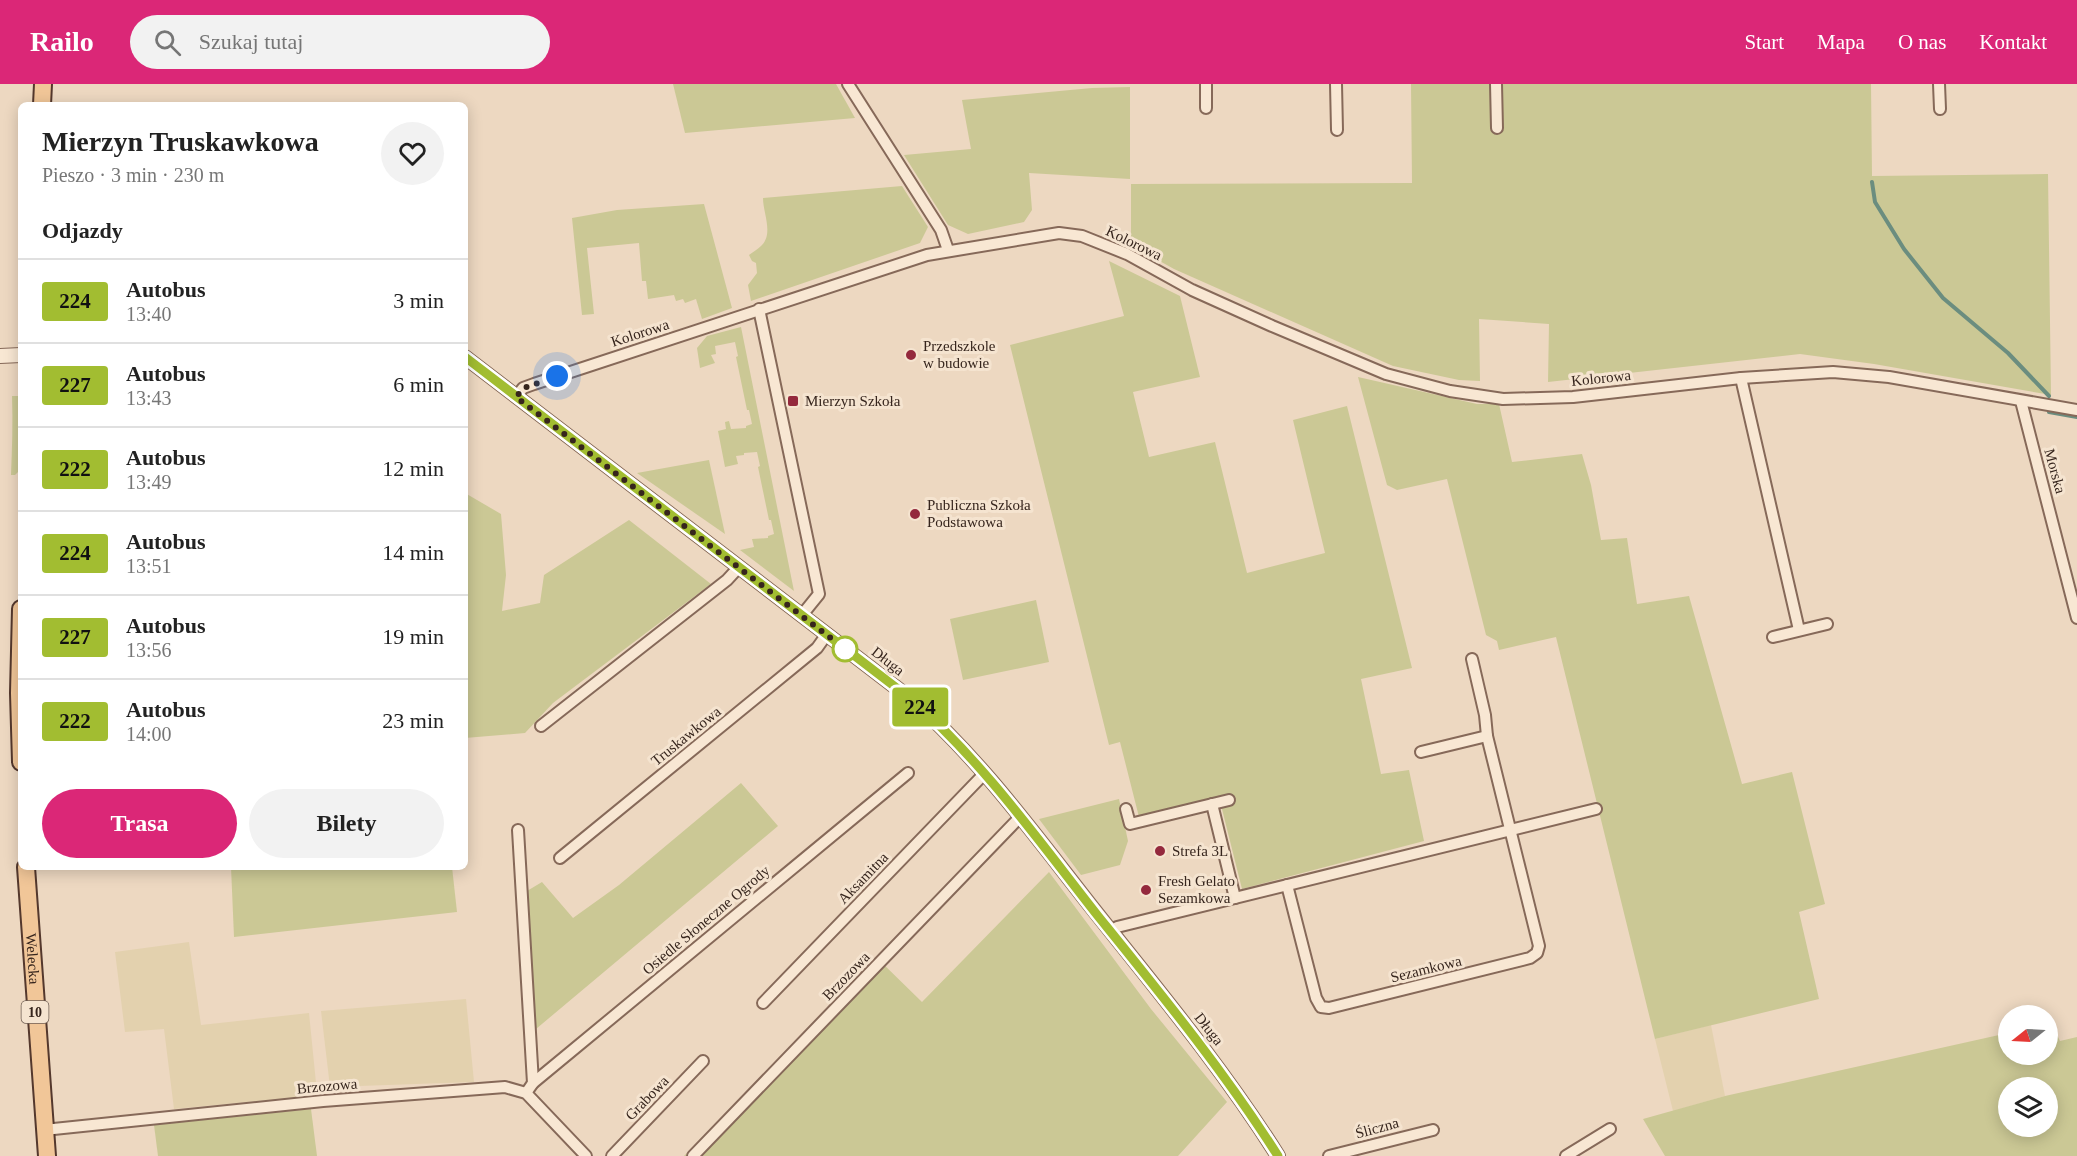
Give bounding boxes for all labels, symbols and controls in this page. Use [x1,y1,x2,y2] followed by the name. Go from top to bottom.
[130,15,550,69] search box
[30,26,94,57] text: Railo
[151,26,184,59] icon: search
[199,29,303,54] text: Szukaj tutaj
[1744,30,1784,54] text: Start
[1817,30,1865,54] text: Mapa
[1898,30,1946,54] text: O nas
[1979,30,2047,54] text: Kontakt
[381,122,444,185] button: heart
[42,126,319,157] text: Mierzyn Truskawkowa
[42,164,224,186] text: Pieszo · 3 min · 230 m
[42,218,123,243] text: Odjazdy
[1104,223,1165,263] street label: Kolorowa
[126,277,205,302] text: Autobus
[393,288,444,313] text: 3 min
[59,289,91,313] text: 224
[126,303,172,325] text: 13:40
[609,316,671,350] street label: Kolorowa
[923,338,996,371] place label: Przedszkole w budowie
[904,348,918,362] marker: Przedszkole w budowie
[126,361,205,386] text: Autobus
[542,361,572,391] your location
[1570,367,1632,389] street label: Kolorowa
[393,372,444,397] text: 6 min
[59,373,91,397] text: 227
[126,387,172,409] text: 13:43
[805,393,901,409] place label: Mierzyn Szkoła
[786,394,800,408] marker: Mierzyn Szkoła
[126,445,205,470] text: Autobus
[2041,447,2069,496] street label: Morska
[382,456,444,481] text: 12 min
[59,457,91,481] text: 222
[126,471,172,493] text: 13:49
[927,497,1031,530] place label: Publiczna Szkoła Podstawowa
[908,507,922,521] marker: Publiczna Szkoła Podstawowa
[126,529,205,554] text: Autobus
[382,540,444,565] text: 14 min
[59,541,91,565] text: 224
[126,555,172,577] text: 13:51
[126,613,205,638] text: Autobus
[382,624,444,649] text: 19 min
[59,625,91,649] text: 227
[832,636,858,662] unlabelled marker
[126,639,172,661] text: 13:56
[869,643,908,679] street label: Długa
[886,688,954,726] line badge: 224
[904,695,936,719] text: 224
[126,697,205,722] text: Autobus
[648,703,724,769] street label: Truskawkowa
[382,708,444,733] text: 23 min
[59,709,91,733] text: 222
[126,723,172,745] text: 14:00
[42,789,237,858] button: Trasa
[249,789,444,858] button: Bilety
[1172,843,1228,859] place label: Strefa 3L
[1153,844,1167,858] marker: Strefa 3L
[835,849,892,907] street label: Aksamitna
[639,862,773,978] street label: Osiedle Słoneczne Ogrody
[1158,873,1235,906] place label: Fresh Gelato Sezamkowa
[1139,883,1153,897] marker: Fresh Gelato Sezamkowa
[23,933,43,985] street label: Welecka
[819,948,873,1003] street label: Brzozowa
[1389,952,1463,986] street label: Sezamkowa
[22,1001,48,1023] road number: 10
[1998,1005,2058,1065] north arrow
[1998,1005,2058,1137] map controls
[1191,1010,1227,1049] street label: Długa
[622,1072,672,1123] street label: Grabowa
[296,1075,358,1097] street label: Brzozowa
[1998,1077,2058,1137] button: layers
[1354,1114,1401,1141] street label: Śliczna

